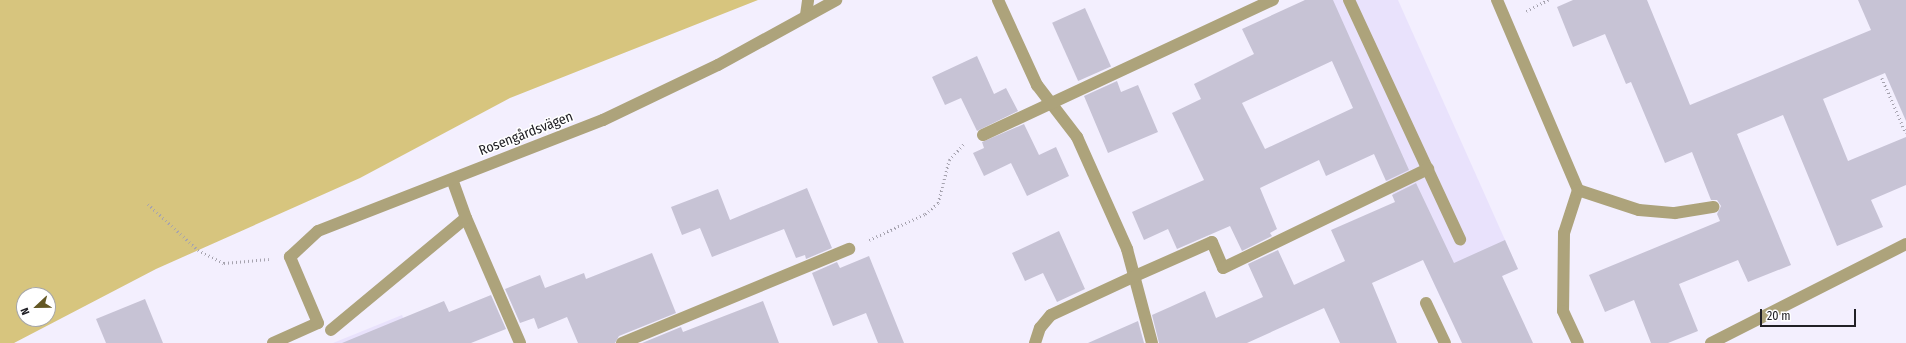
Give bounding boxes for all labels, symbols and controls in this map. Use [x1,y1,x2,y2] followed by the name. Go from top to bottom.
[477,108,575,160] street label: Rosengårdsvägen
[16,287,56,327] north arrow
[1762,301,1858,327] scale bar
[18,306,33,317] text: N
[1767,309,1791,323] text: 20 m

